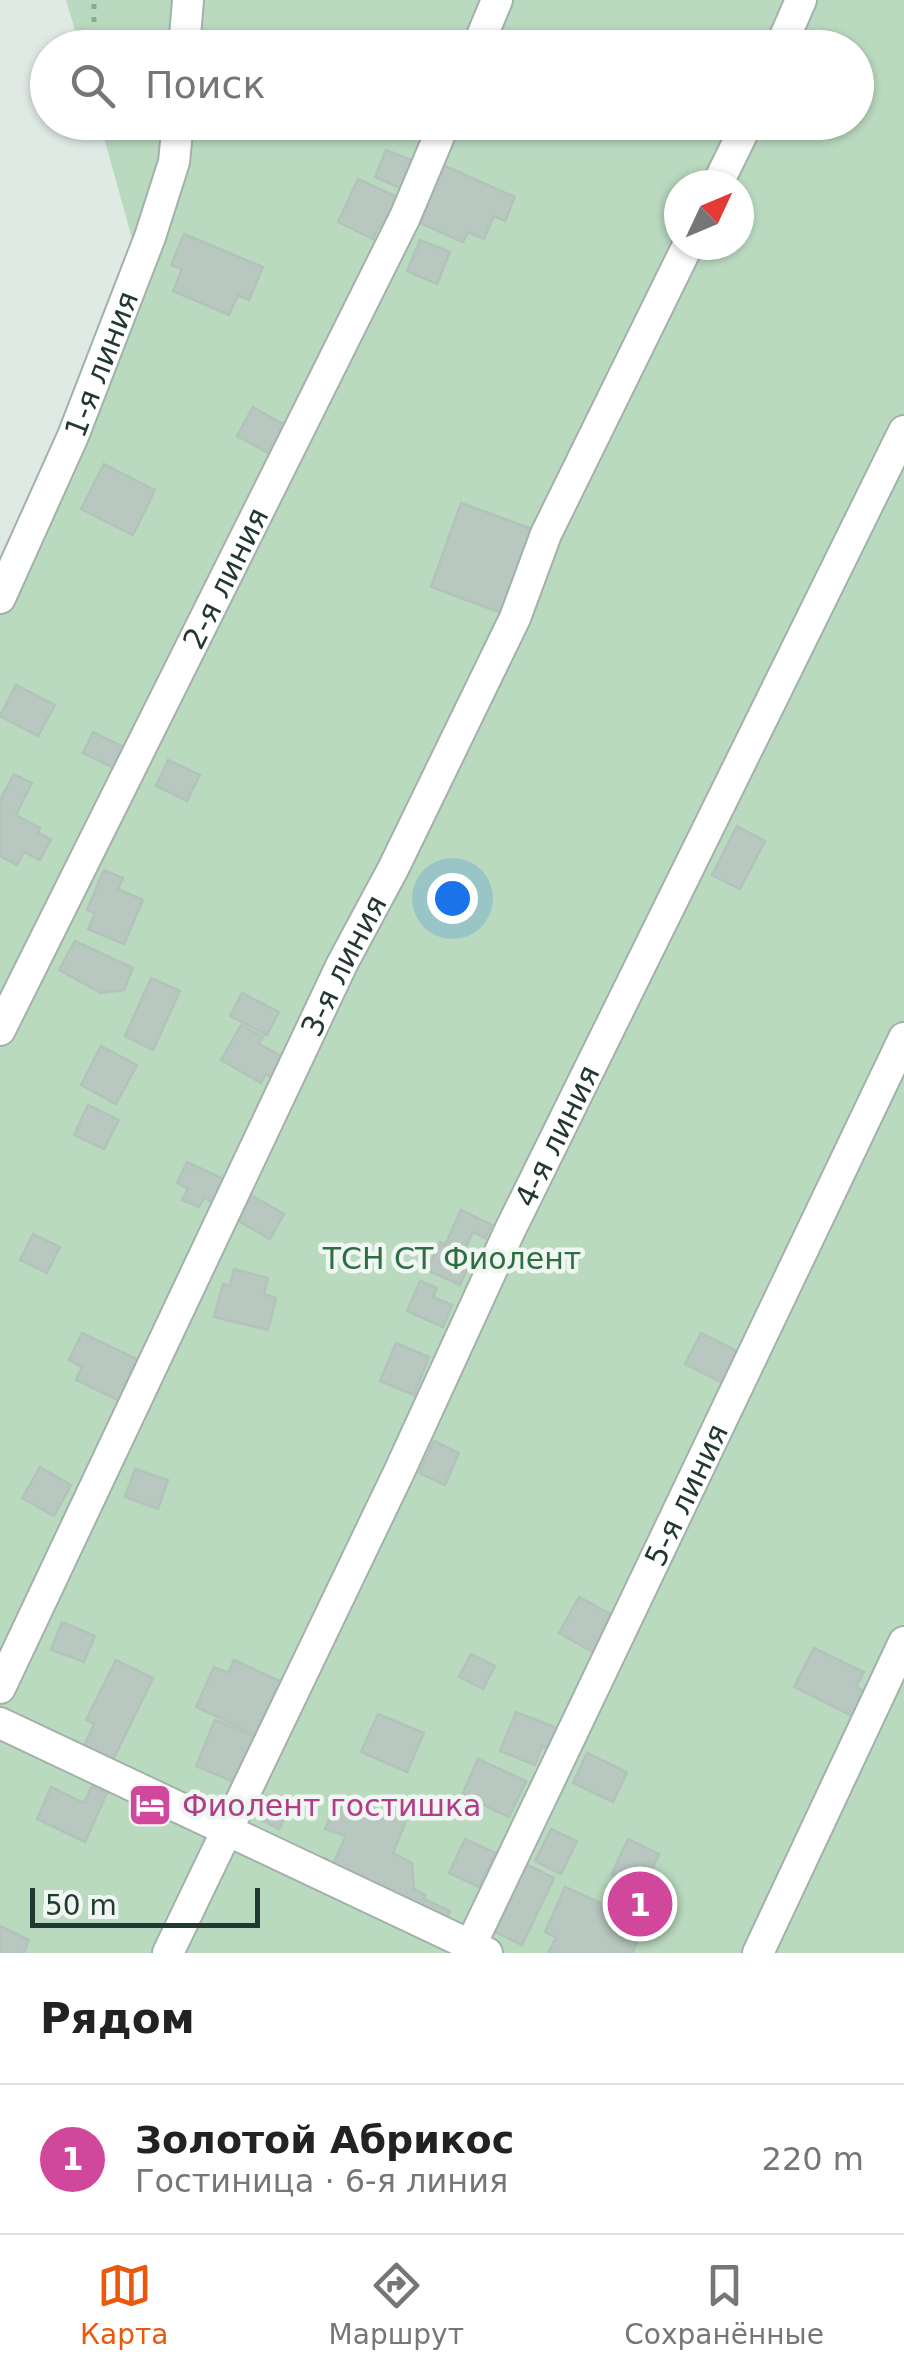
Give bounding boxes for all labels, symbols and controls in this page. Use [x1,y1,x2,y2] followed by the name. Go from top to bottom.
[30,30,874,140] search box
[65,58,120,113] icon: search
[145,63,265,107] text: Поиск
[664,170,754,260] north arrow
[57,286,145,442] street label: 1-я линия
[175,502,275,654] street label: 2-я линия
[427,873,478,924] your location
[293,889,393,1041] street label: 3-я линия
[507,1059,606,1212] street label: 4-я линия
[322,1241,581,1276] park label: ТСН СТ Фиолент
[637,1418,735,1571] street label: 5-я линия
[127,1782,173,1828] hotel icon: Фиолент гостишка
[182,1788,481,1823] place label: Фиолент гостишка
[608,1866,672,1942] pin: 1
[30,1883,260,1928] scale bar
[45,1889,117,1922] text: 50 m
[40,1994,195,2043] text: Рядом
[135,2118,514,2162] text: Золотой Абрикос
[61,2140,84,2178] text: 1
[762,2140,864,2178] text: 220 m
[135,2162,508,2200] text: Гостиница · 6-я линия
[80,2258,168,2351] tab: Карта
[329,2258,464,2351] tab: Маршрут
[624,2258,824,2351] tab: Сохранённые

